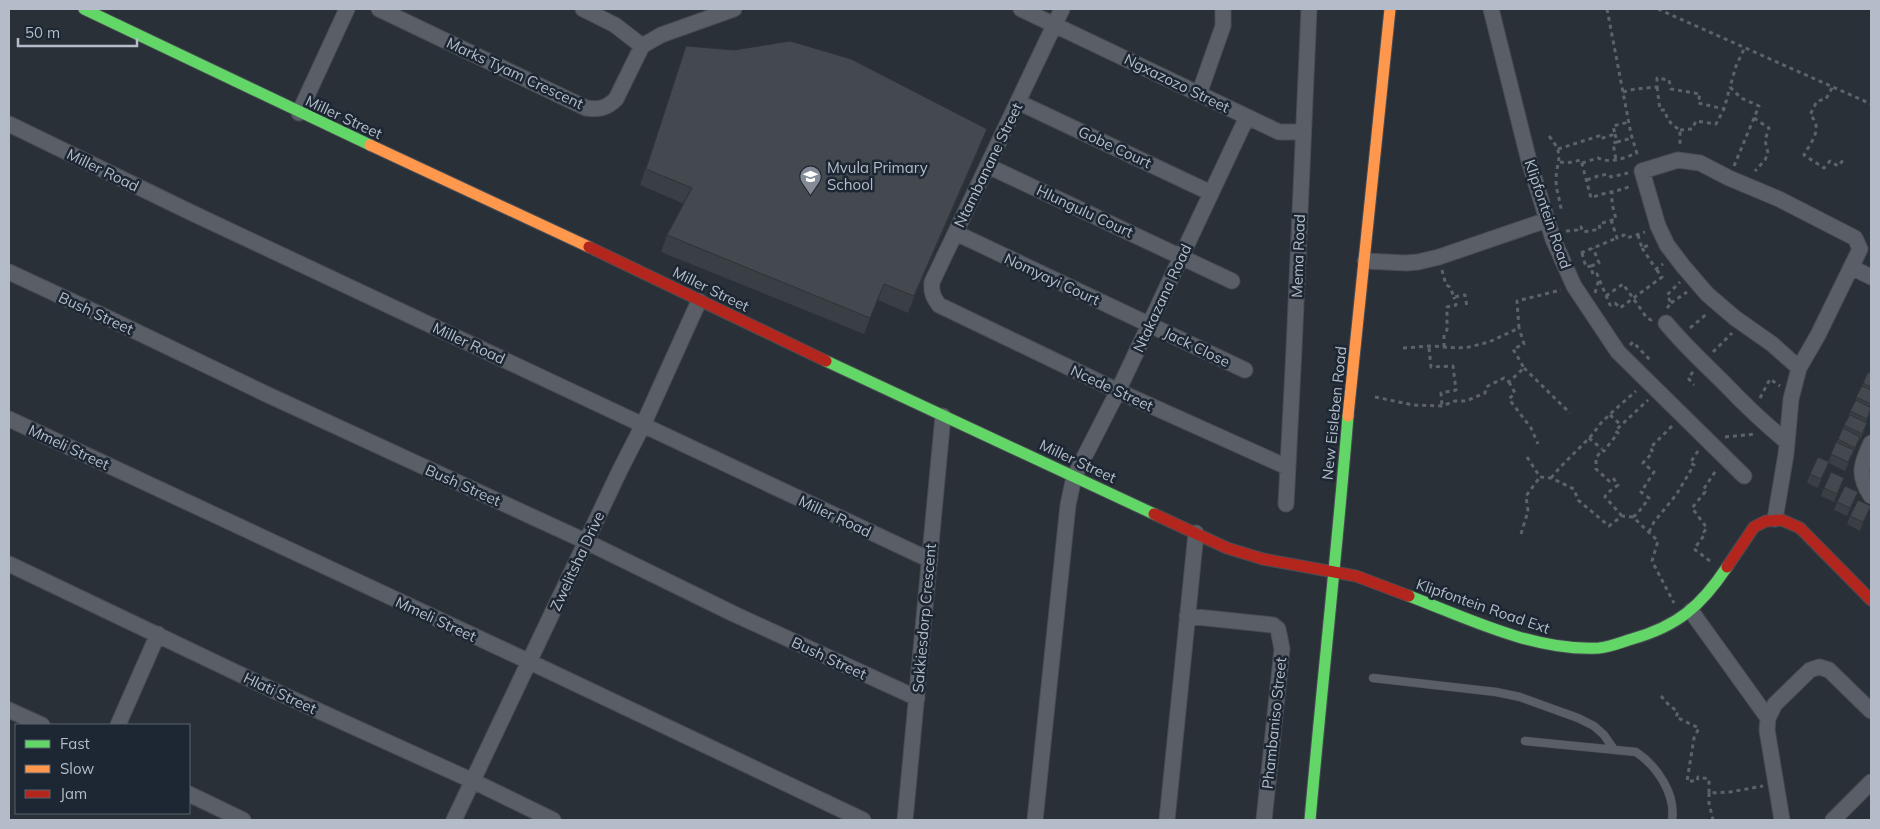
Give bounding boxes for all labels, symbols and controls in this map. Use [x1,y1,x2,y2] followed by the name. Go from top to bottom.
[18,15,136,47] scale bar
[25,23,60,42] text: 50 m
[444,33,586,113] street label: Marks Tyam Crescent
[1121,49,1233,117] street label: Ngxazozo Street
[303,91,385,143] street label: Miller Street
[949,99,1027,231] street label: Ntambanane Street
[1075,122,1155,172] street label: Gobe Court
[64,144,142,196] street label: Miller Road
[1520,157,1576,271] street label: Klipfontein Road
[827,158,928,194] place label: Mvula Primary School
[799,164,823,195] school or university icon: Mvula Primary School
[1034,180,1136,242] street label: Hlungulu Court
[1287,214,1309,298] street label: Mema Road
[1129,241,1195,355] street label: Ntakazana Road
[1001,249,1103,309] street label: Nomyayi Court
[670,262,752,316] street label: Miller Street
[56,287,136,339] street label: Bush Street
[430,318,508,368] street label: Miller Road
[1161,323,1233,371] street label: Jack Close
[1318,345,1350,481] street label: New Eisleben Road
[1068,361,1156,415] street label: Ncede Street
[26,420,112,474] street label: Mmeli Street
[1037,435,1119,487] street label: Miller Street
[422,460,504,510] street label: Bush Street
[796,491,874,541] street label: Miller Road
[546,508,608,614] street label: Zwelitsha Drive
[908,543,940,693] street label: Sakkiesdorp Crescent
[1414,574,1552,638] street label: Klipfontein Road Ext
[393,592,479,646] street label: Mmeli Street
[789,632,869,684] street label: Bush Street
[1258,656,1290,790] street label: Phambaniso Street
[241,668,319,718] street label: Hlati Street
[15,724,190,814] legend
[60,734,90,753] text: Fast
[60,759,94,778] text: Slow
[60,784,87,803] text: Jam

